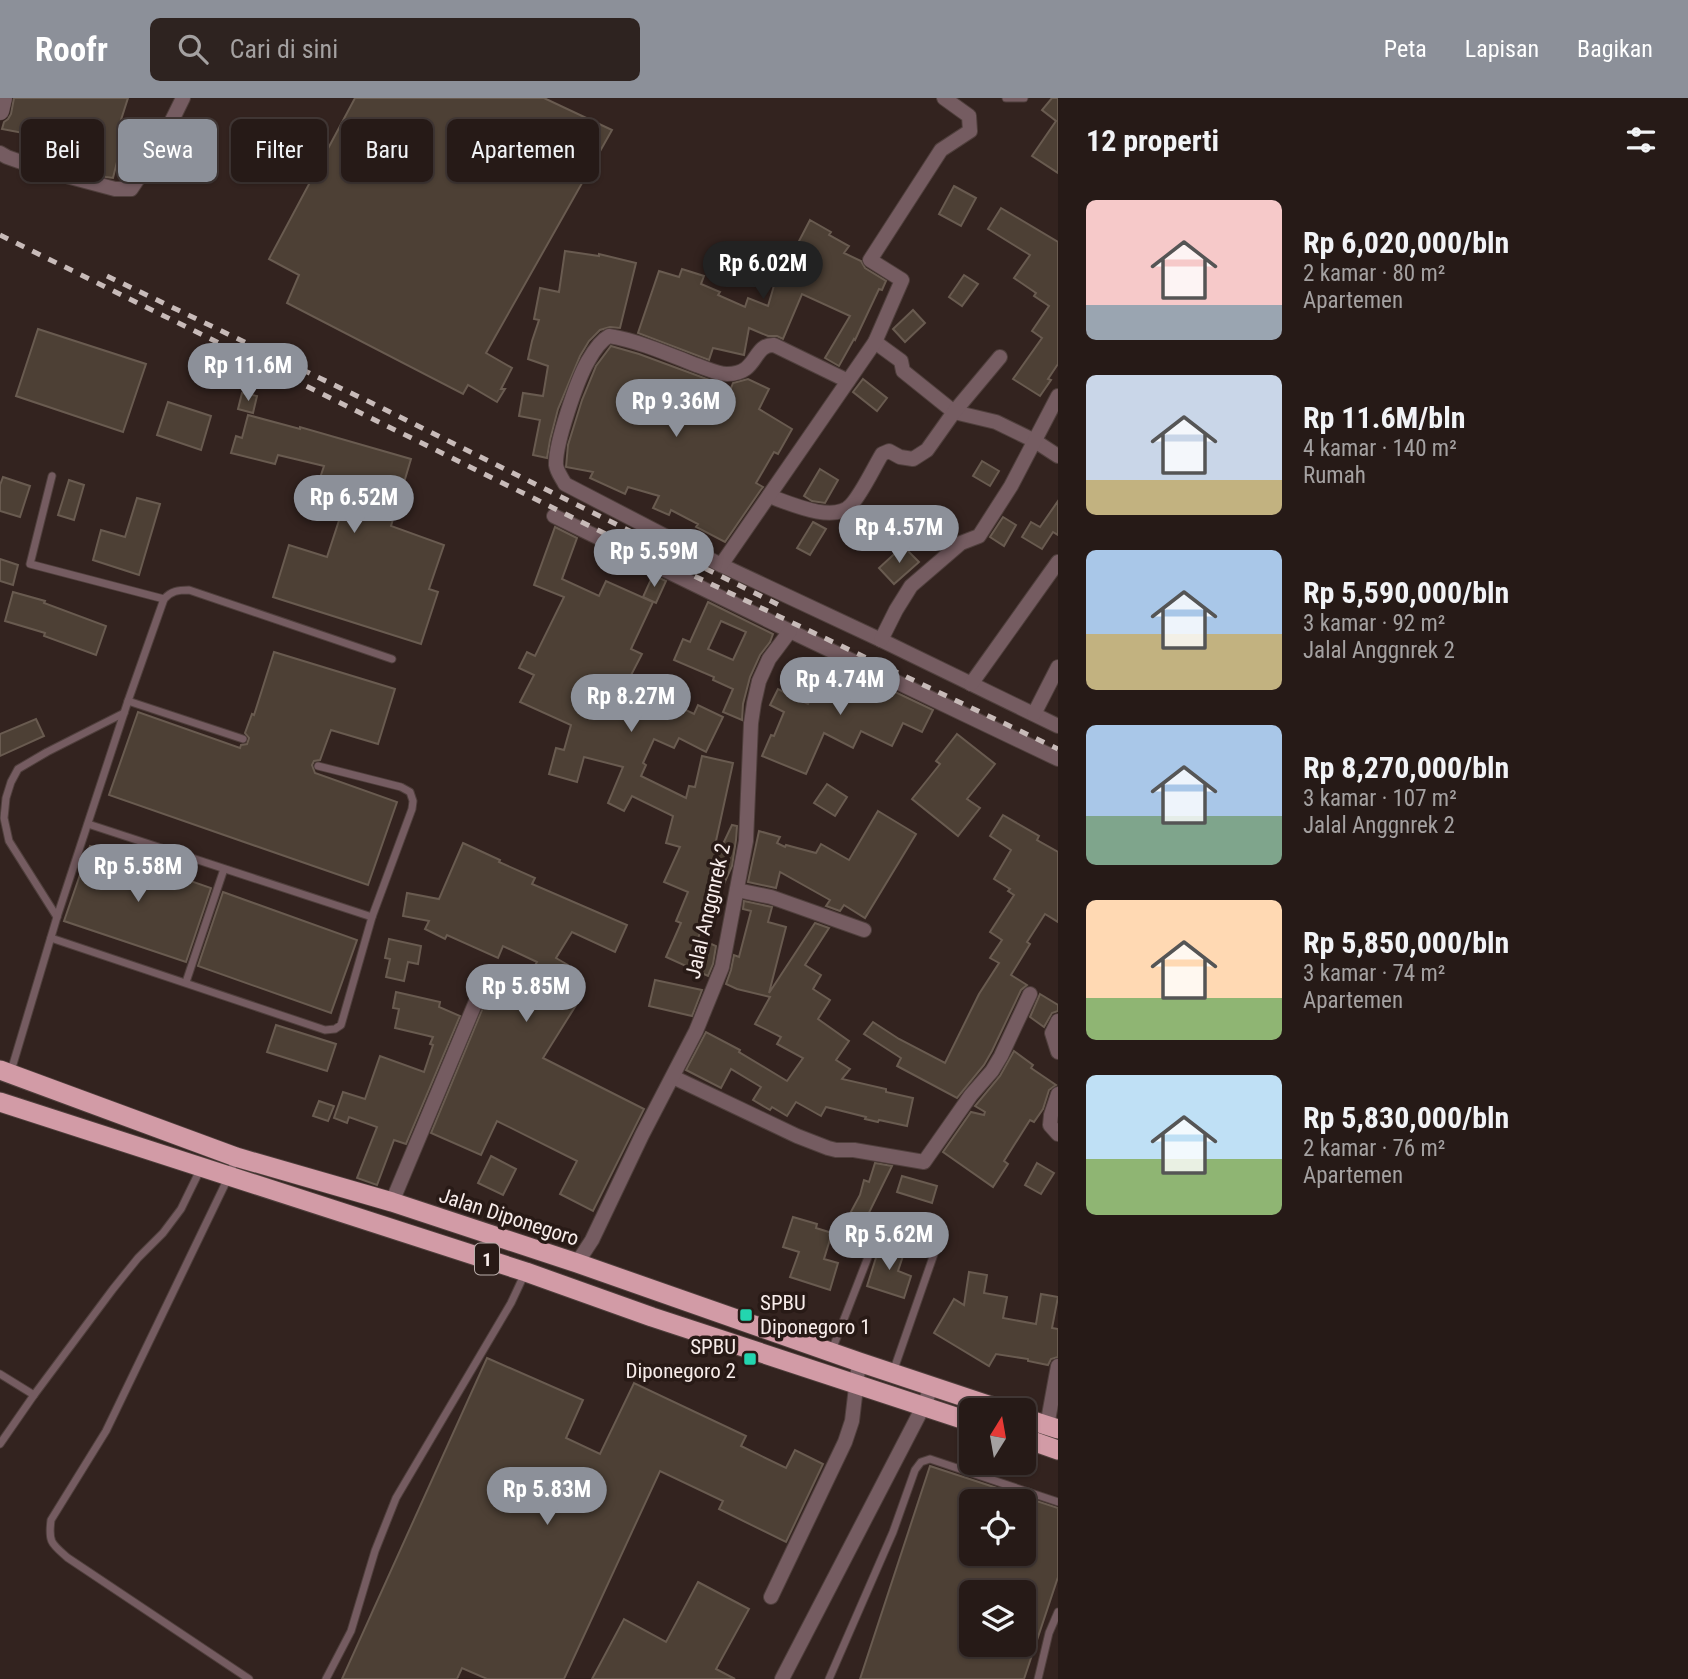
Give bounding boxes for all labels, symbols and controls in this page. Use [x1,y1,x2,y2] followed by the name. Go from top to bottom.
[150,18,640,81] search box
[35,30,108,69] text: Roofr
[174,30,212,68] icon: search
[230,34,338,64] text: Cari di sini
[1384,35,1427,63] text: Peta
[1465,35,1539,63] text: Lapisan
[1577,35,1653,63] text: Bagikan
[21,119,104,182] chip: Beli
[118,119,217,182] chip: Sewa
[231,119,327,182] chip: Filter
[341,119,433,182] chip: Baru
[447,119,599,182] chip: Apartemen
[1622,121,1660,159] icon: filters
[1086,123,1219,158] text: 12 properti
[1303,225,1509,260] text: Rp 6,020,000/bln
[1142,228,1226,312] icon: home
[691,242,835,301] pin: Rp 6.02M
[719,250,807,277] text: Rp 6.02M
[1303,260,1445,287] text: 2 kamar · 80 m²
[1303,287,1403,314] text: Apartemen
[176,344,320,403] pin: Rp 11.6M
[204,352,292,379] text: Rp 11.6M
[604,380,748,439] pin: Rp 9.36M
[632,388,720,415] text: Rp 9.36M
[1303,400,1465,435] text: Rp 11.6M/bln
[1142,403,1226,487] icon: home
[1303,435,1457,462] text: 4 kamar · 140 m²
[1303,462,1366,489] text: Rumah
[282,476,426,535] pin: Rp 6.52M
[310,484,398,511] text: Rp 6.52M
[827,505,971,565] pin: Rp 4.57M
[855,514,943,541] text: Rp 4.57M
[582,530,726,589] pin: Rp 5.59M
[610,538,698,565] text: Rp 5.59M
[1303,575,1509,610] text: Rp 5,590,000/bln
[1142,578,1226,662] icon: home
[1303,610,1445,637] text: 3 kamar · 92 m²
[1303,637,1455,664] text: Jalal Anggnrek 2
[768,658,912,717] pin: Rp 4.74M
[796,666,884,693] text: Rp 4.74M
[559,674,703,734] pin: Rp 8.27M
[587,683,675,710] text: Rp 8.27M
[1303,750,1509,785] text: Rp 8,270,000/bln
[1142,753,1226,837] icon: home
[1303,785,1457,812] text: 3 kamar · 107 m²
[1303,812,1455,839] text: Jalal Anggnrek 2
[681,841,735,981] street label: Jalal Anggnrek 2
[66,844,210,904] pin: Rp 5.58M
[94,853,182,880] text: Rp 5.58M
[1303,925,1509,960] text: Rp 5,850,000/bln
[1142,928,1226,1012] icon: home
[1303,960,1445,987] text: 3 kamar · 74 m²
[454,964,598,1024] pin: Rp 5.85M
[482,973,570,1000] text: Rp 5.85M
[1303,987,1403,1014] text: Apartemen
[1303,1100,1509,1135] text: Rp 5,830,000/bln
[1142,1103,1226,1187] icon: home
[1303,1135,1445,1162] text: 2 kamar · 76 m²
[1303,1162,1403,1189] text: Apartemen
[436,1183,582,1251] street label: Jalan Diponegoro
[817,1212,961,1272] pin: Rp 5.62M
[845,1221,933,1248] text: Rp 5.62M
[475,1244,499,1274] road number: 1
[760,1291,871,1339] place label: SPBU Diponegoro 1
[738,1307,754,1323] marker: SPBU Diponegoro 1
[625,1335,736,1383] place label: SPBU Diponegoro 2
[742,1351,758,1367] marker: SPBU Diponegoro 2
[959,1398,1036,1475] north arrow
[959,1398,1036,1657] map controls
[475,1468,619,1527] pin: Rp 5.83M
[503,1476,591,1503] text: Rp 5.83M
[959,1489,1036,1566] button: locate
[959,1580,1036,1657] button: layers

